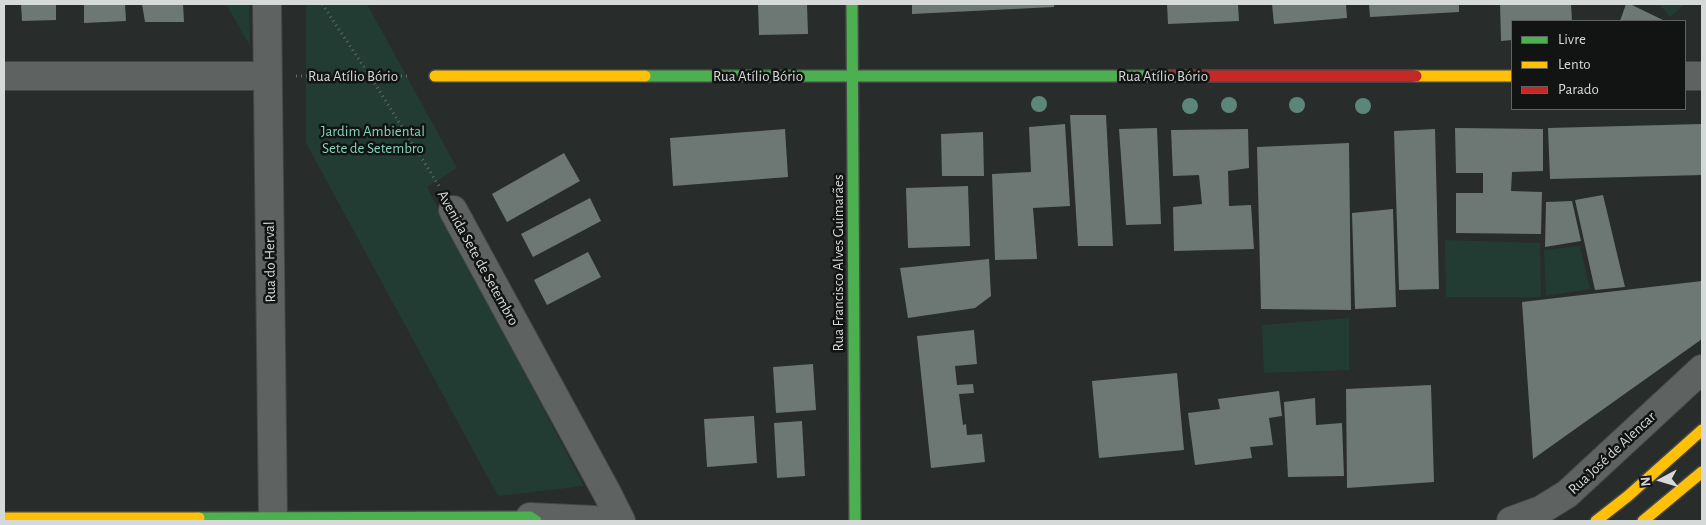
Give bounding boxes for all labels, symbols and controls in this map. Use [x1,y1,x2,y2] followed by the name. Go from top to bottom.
[1511,20,1686,110] legend
[1558,32,1586,47] text: Livre
[1558,57,1591,72] text: Lento
[308,67,398,85] street label: Rua Atílio Bório
[713,67,803,85] street label: Rua Atílio Bório
[1118,67,1208,85] street label: Rua Atílio Bório
[1558,82,1599,97] text: Parado
[321,122,425,157] park label: Jardim Ambiental Sete de Setembro
[829,174,847,352] street label: Rua Francisco Alves Guimarães
[433,187,523,329] street label: Avenida Sete de Setembro
[260,221,280,303] street label: Rua do Herval
[1564,408,1660,498] street label: Rua José de Alencar
[1636,455,1686,505] north arrow
[1639,476,1654,487] text: N

